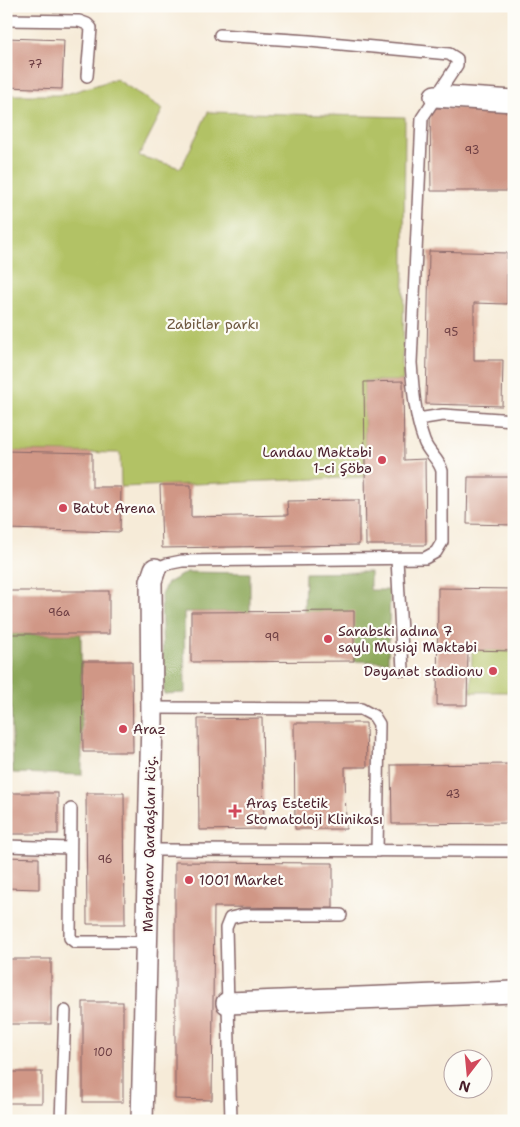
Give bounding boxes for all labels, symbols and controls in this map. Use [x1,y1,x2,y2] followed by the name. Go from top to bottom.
[28,57,43,72] house number: 77
[465,143,479,158] house number: 93
[167,315,259,333] park label: Zabitlər parkı
[444,325,458,340] house number: 95
[262,443,372,477] place label: Landau Məktəbi 1-ci Şöbə
[376,454,388,466] marker: Landau Məktəbi 1-ci Şöbə
[73,499,156,517] place label: Batut Arena
[57,502,69,514] marker: Batut Arena
[48,605,70,620] house number: 96a
[338,622,477,656] place label: Sarabski adına 7 saylı Musiqi Məktəbi
[265,630,279,645] house number: 99
[322,633,334,645] marker: Sarabski adına 7 saylı Musiqi Məktəbi
[364,662,483,680] place label: Dəyanət stadionu
[487,665,499,677] marker: Dəyanət stadionu
[133,720,166,738] place label: Araz
[117,723,129,735] marker: Araz
[138,756,160,932] street label: Mərdanov Qardaşları küç.
[446,787,460,802] house number: 43
[246,794,383,828] place label: Araş Estetik Stomatoloji Klinikası
[228,804,242,818] marker: Araş Estetik Stomatoloji Klinikası
[97,852,113,867] house number: 96
[199,871,284,889] place label: 1001 Market
[183,874,195,886] marker: 1001 Market
[93,1045,113,1060] house number: 100
[442,1050,492,1100] north arrow
[457,1076,472,1097] text: N

